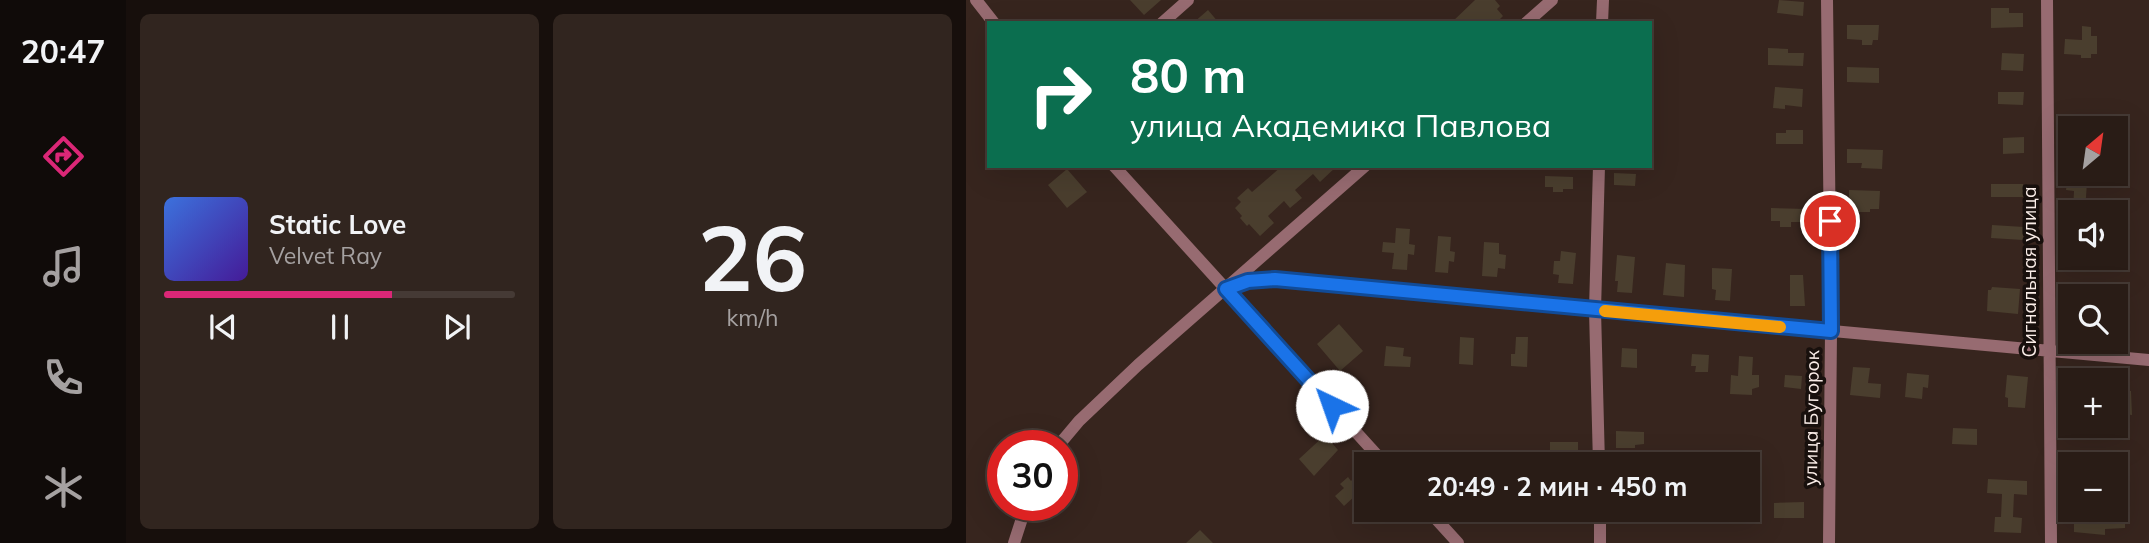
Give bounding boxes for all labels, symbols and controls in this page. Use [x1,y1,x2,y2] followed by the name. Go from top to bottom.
[21,31,105,71] text: 20:47
[1130,44,1246,105] text: 80 m
[1015,49,1106,140] icon: right
[1130,105,1551,145] text: улица Академика Павлова
[2058,116,2128,186] north arrow
[2058,116,2128,522] map controls
[39,132,88,181] icon: directions
[2017,186,2041,358] street label: Сигнальная улица
[1800,191,1860,251] pin
[698,200,807,314] text: 26
[2058,200,2128,270] button: sound
[1811,202,1849,240] icon: arrive
[269,208,406,241] text: Static Love
[269,241,382,270] text: Velvet Ray
[39,242,88,291] icon: music
[2058,284,2128,354] button: search
[726,303,779,332] text: km/h
[204,308,242,346] icon: previous
[321,308,359,346] icon: pause
[438,308,476,346] icon: next
[1798,349,1824,486] street label: улица Бугорок
[39,353,88,402] icon: phone
[2058,368,2128,438] button: +
[1295,369,1369,443] position arrow
[987,430,1078,521] speed limit sign: 30
[2058,452,2128,522] button: −
[39,463,88,512] icon: climate
[1427,470,1687,503] text: 20:49 · 2 мин · 450 m

